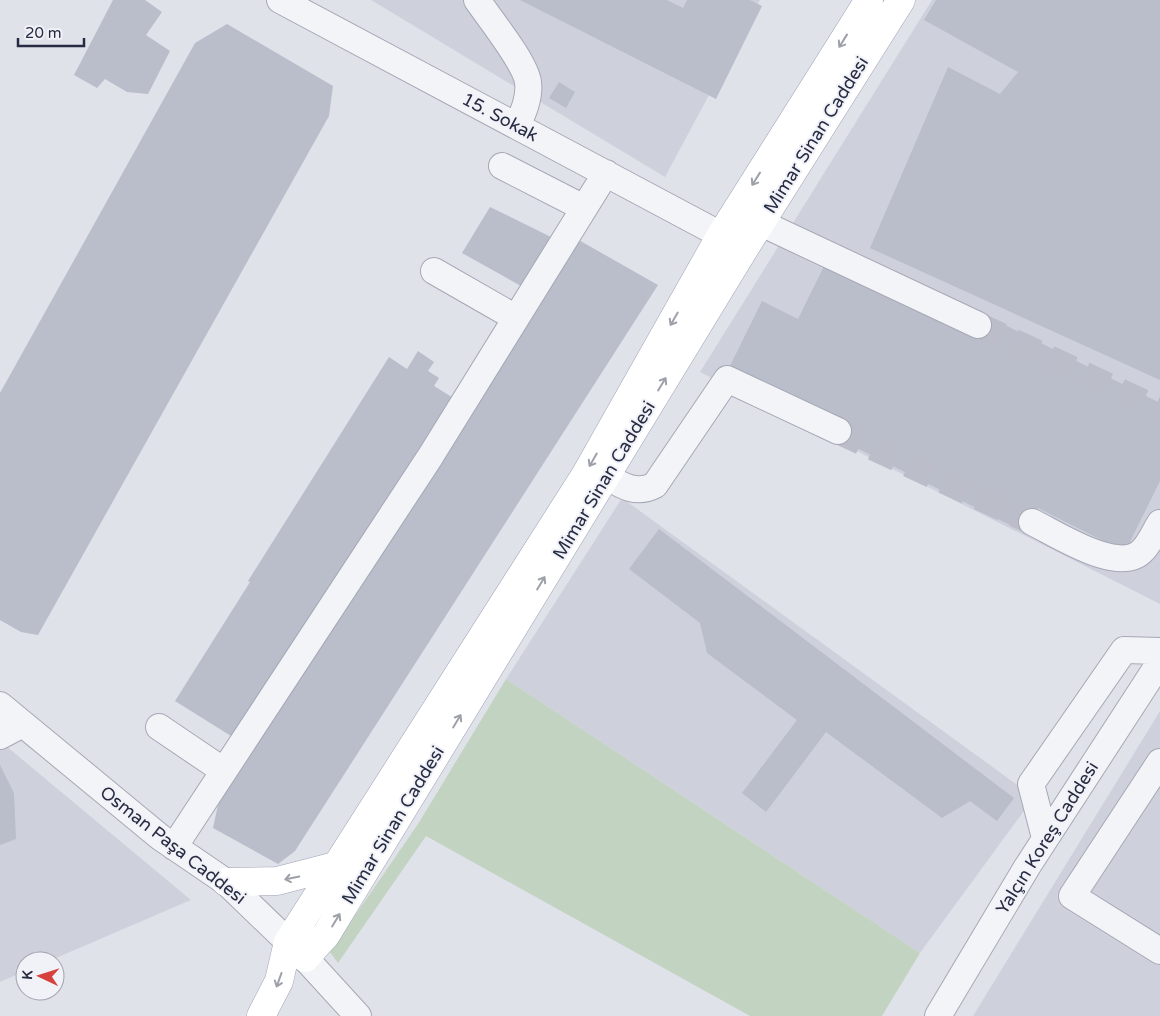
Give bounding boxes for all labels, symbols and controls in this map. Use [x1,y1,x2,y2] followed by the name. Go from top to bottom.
[18,15,84,47] scale bar
[25,24,62,42] text: 20 m
[838,34,848,48] one-way arrow
[759,53,873,217] street label: Mimar Sinan Caddesi
[458,88,542,146] street label: 15. Sokak
[751,171,761,185] one-way arrow
[668,311,678,325] one-way arrow
[658,378,668,392] one-way arrow
[548,397,660,563] street label: Mimar Sinan Caddesi
[588,452,598,467] one-way arrow
[537,576,547,590] one-way arrow
[452,715,462,729] one-way arrow
[337,742,449,908] street label: Mimar Sinan Caddesi
[991,757,1103,919] street label: Yalçın Koreş Caddesi
[96,781,250,909] street label: Osman Paşa Caddesi
[284,874,300,883] one-way arrow
[331,913,341,927] one-way arrow
[15,951,65,1001] north arrow
[19,969,36,980] text: K
[273,972,283,988] one-way arrow

